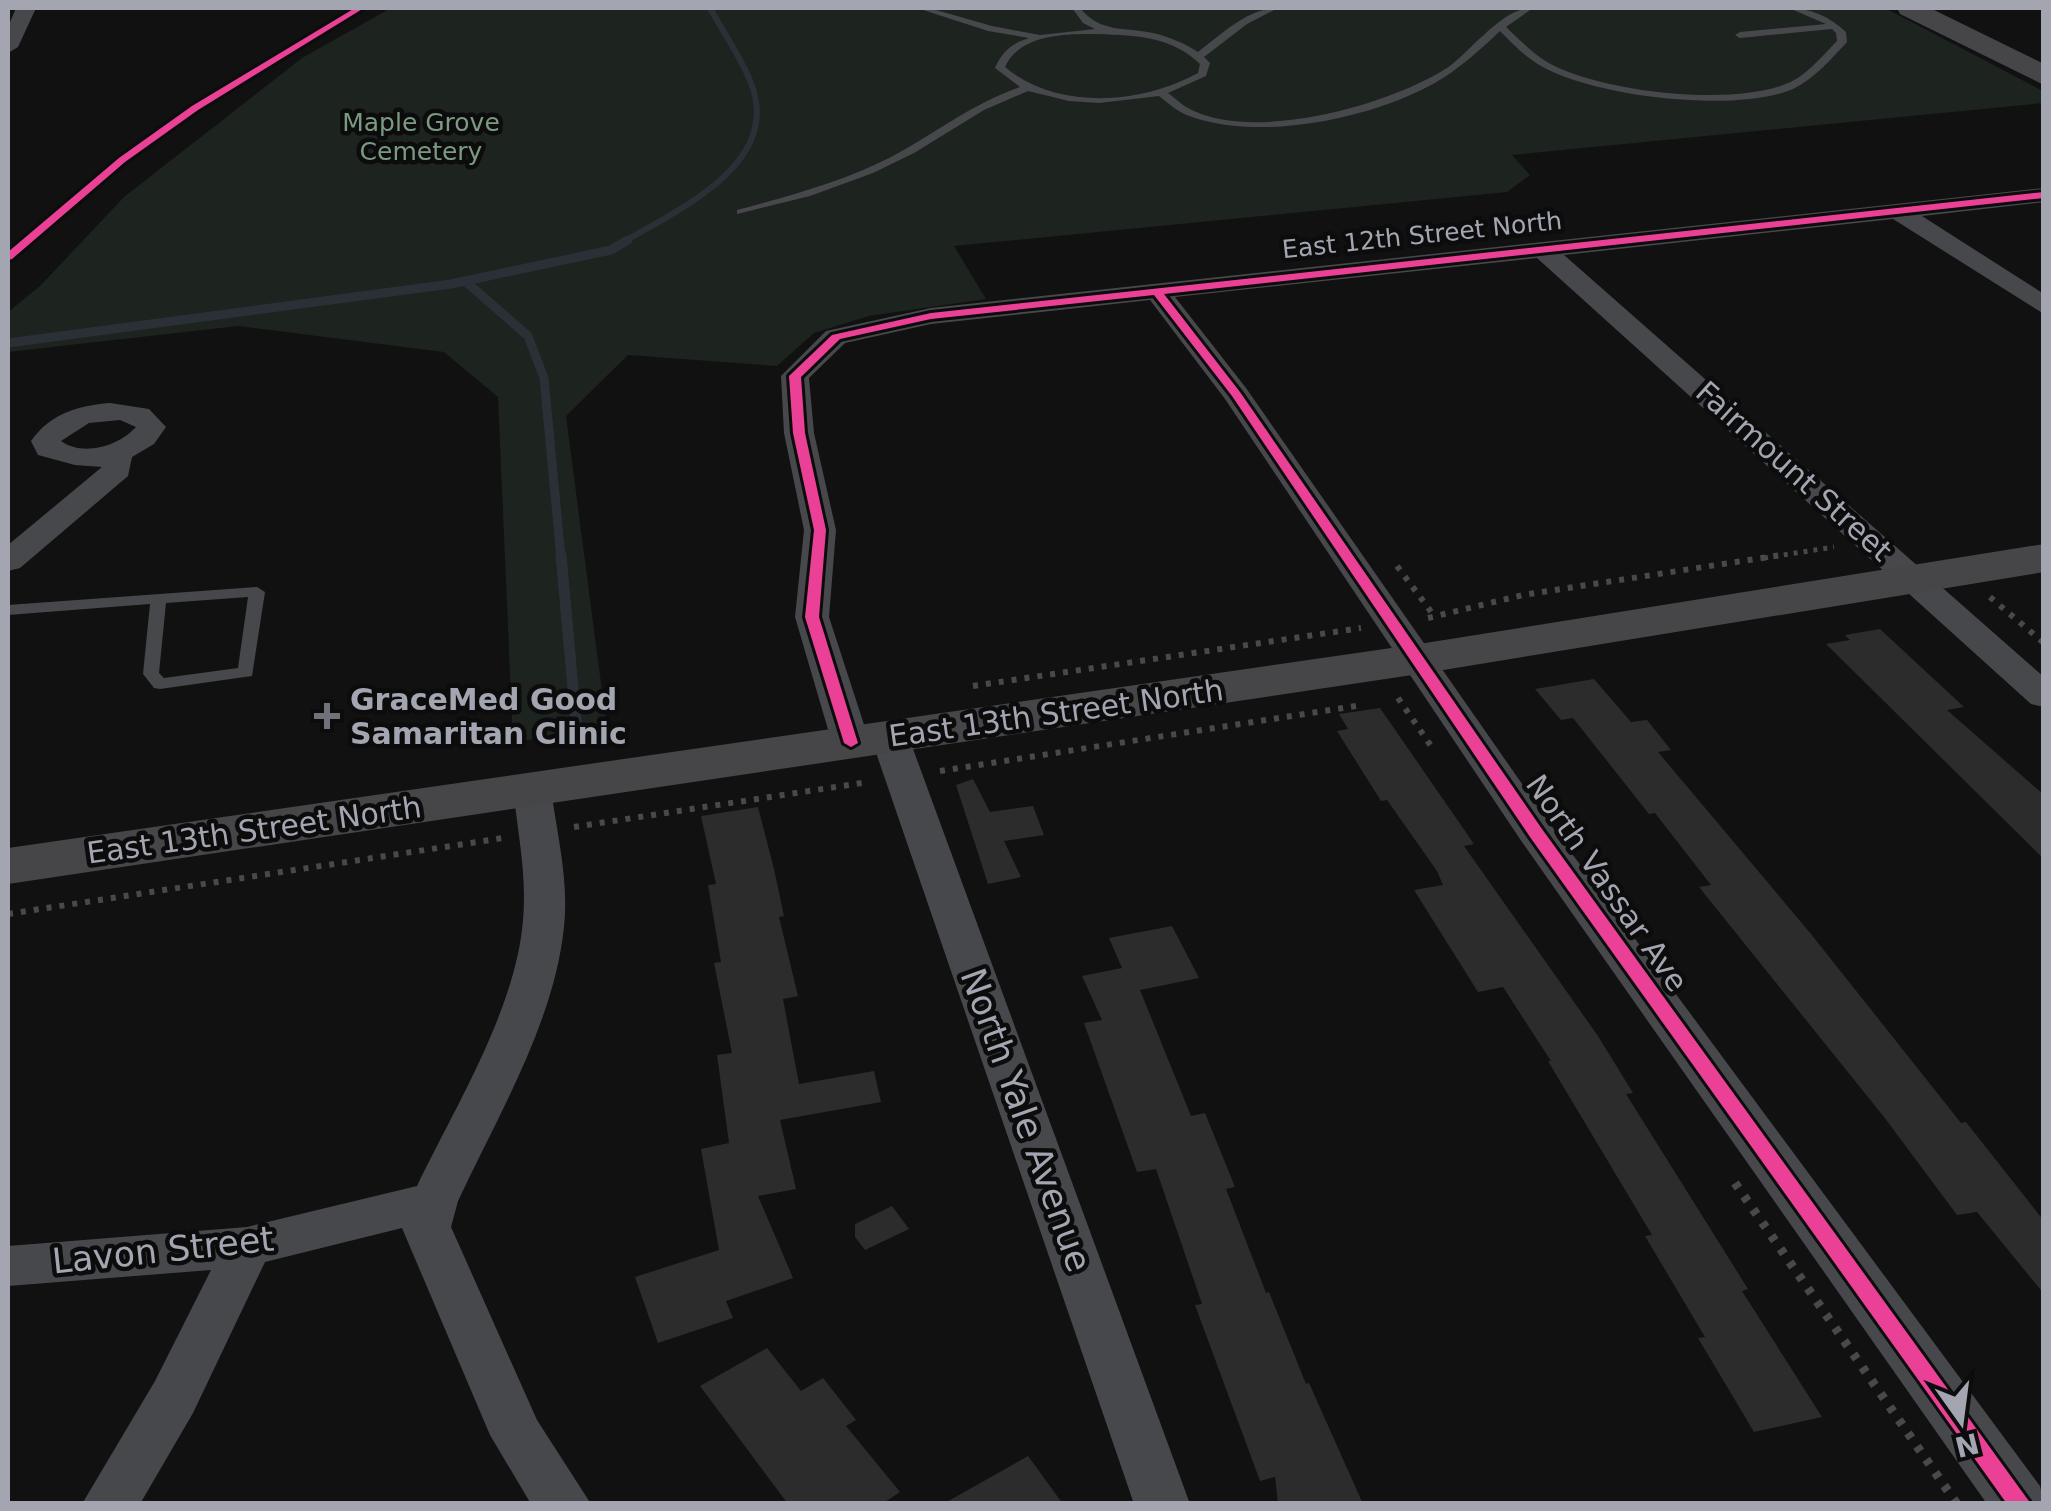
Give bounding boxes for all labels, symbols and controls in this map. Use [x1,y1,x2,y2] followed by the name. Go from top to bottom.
[342,108,500,166] park label: Maple Grove Cemetery
[1281,206,1563,264] street label: East 12th Street North
[1689,374,1899,568] street label: Fairmount Street
[887,672,1225,754] street label: East 13th Street North
[350,682,627,751] place label: GraceMed Good Samaritan Clinic
[314,703,340,729] marker: GraceMed Good Samaritan Clinic
[1519,768,1695,998] street label: North Vassar Ave
[85,789,423,871] street label: East 13th Street North
[953,963,1099,1277] street label: North Yale Avenue
[50,1218,276,1282] street label: Lavon Street
[1911,1371,2011,1471] north arrow
[1952,1426,1982,1464] text: N

